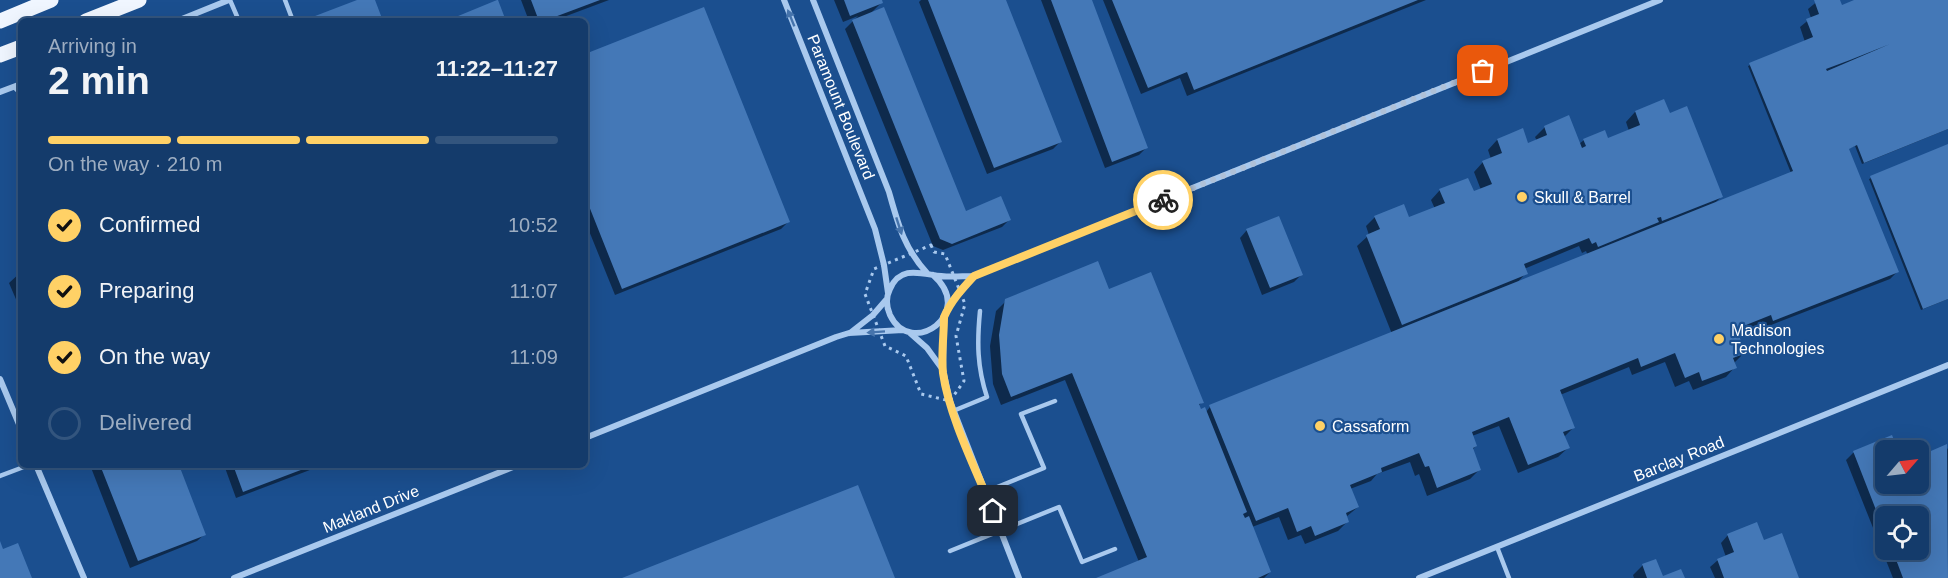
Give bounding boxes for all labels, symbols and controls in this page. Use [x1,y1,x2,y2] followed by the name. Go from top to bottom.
[786,9,796,27] one-way arrow
[804,32,878,182] street label: Paramount Boulevard
[48,35,137,57] text: Arriving in
[1457,45,1508,96] pin
[1466,54,1499,87] icon: bag
[436,56,558,81] text: 11:22–11:27
[48,59,150,102] text: 2 min
[48,153,223,175] text: On the way · 210 m
[1133,170,1193,230] courier
[1147,184,1180,217] icon: bike
[1534,189,1631,206] place label: Skull & Barrel
[1515,190,1529,204] marker: Skull & Barrel
[48,209,81,242] icon: check
[99,212,200,237] text: Confirmed
[508,214,558,236] text: 10:52
[894,217,904,235] one-way arrow
[48,275,81,308] icon: check
[99,278,194,303] text: Preparing
[509,280,558,302] text: 11:07
[1731,322,1824,357] place label: Madison Technologies
[867,327,886,337] one-way arrow
[1712,332,1726,346] marker: Madison Technologies
[48,341,81,374] icon: check
[99,344,210,369] text: On the way
[509,346,558,368] text: 11:09
[99,410,192,435] text: Delivered
[1332,418,1409,435] place label: Cassaform
[1313,419,1327,433] marker: Cassaform
[1631,433,1727,485] street label: Barclay Road
[1875,440,1929,494] north arrow
[1875,440,1929,560] map controls
[320,482,422,536] street label: Makland Drive
[967,485,1018,536] pin
[976,494,1009,527] icon: home
[1875,506,1929,560] button: locate

